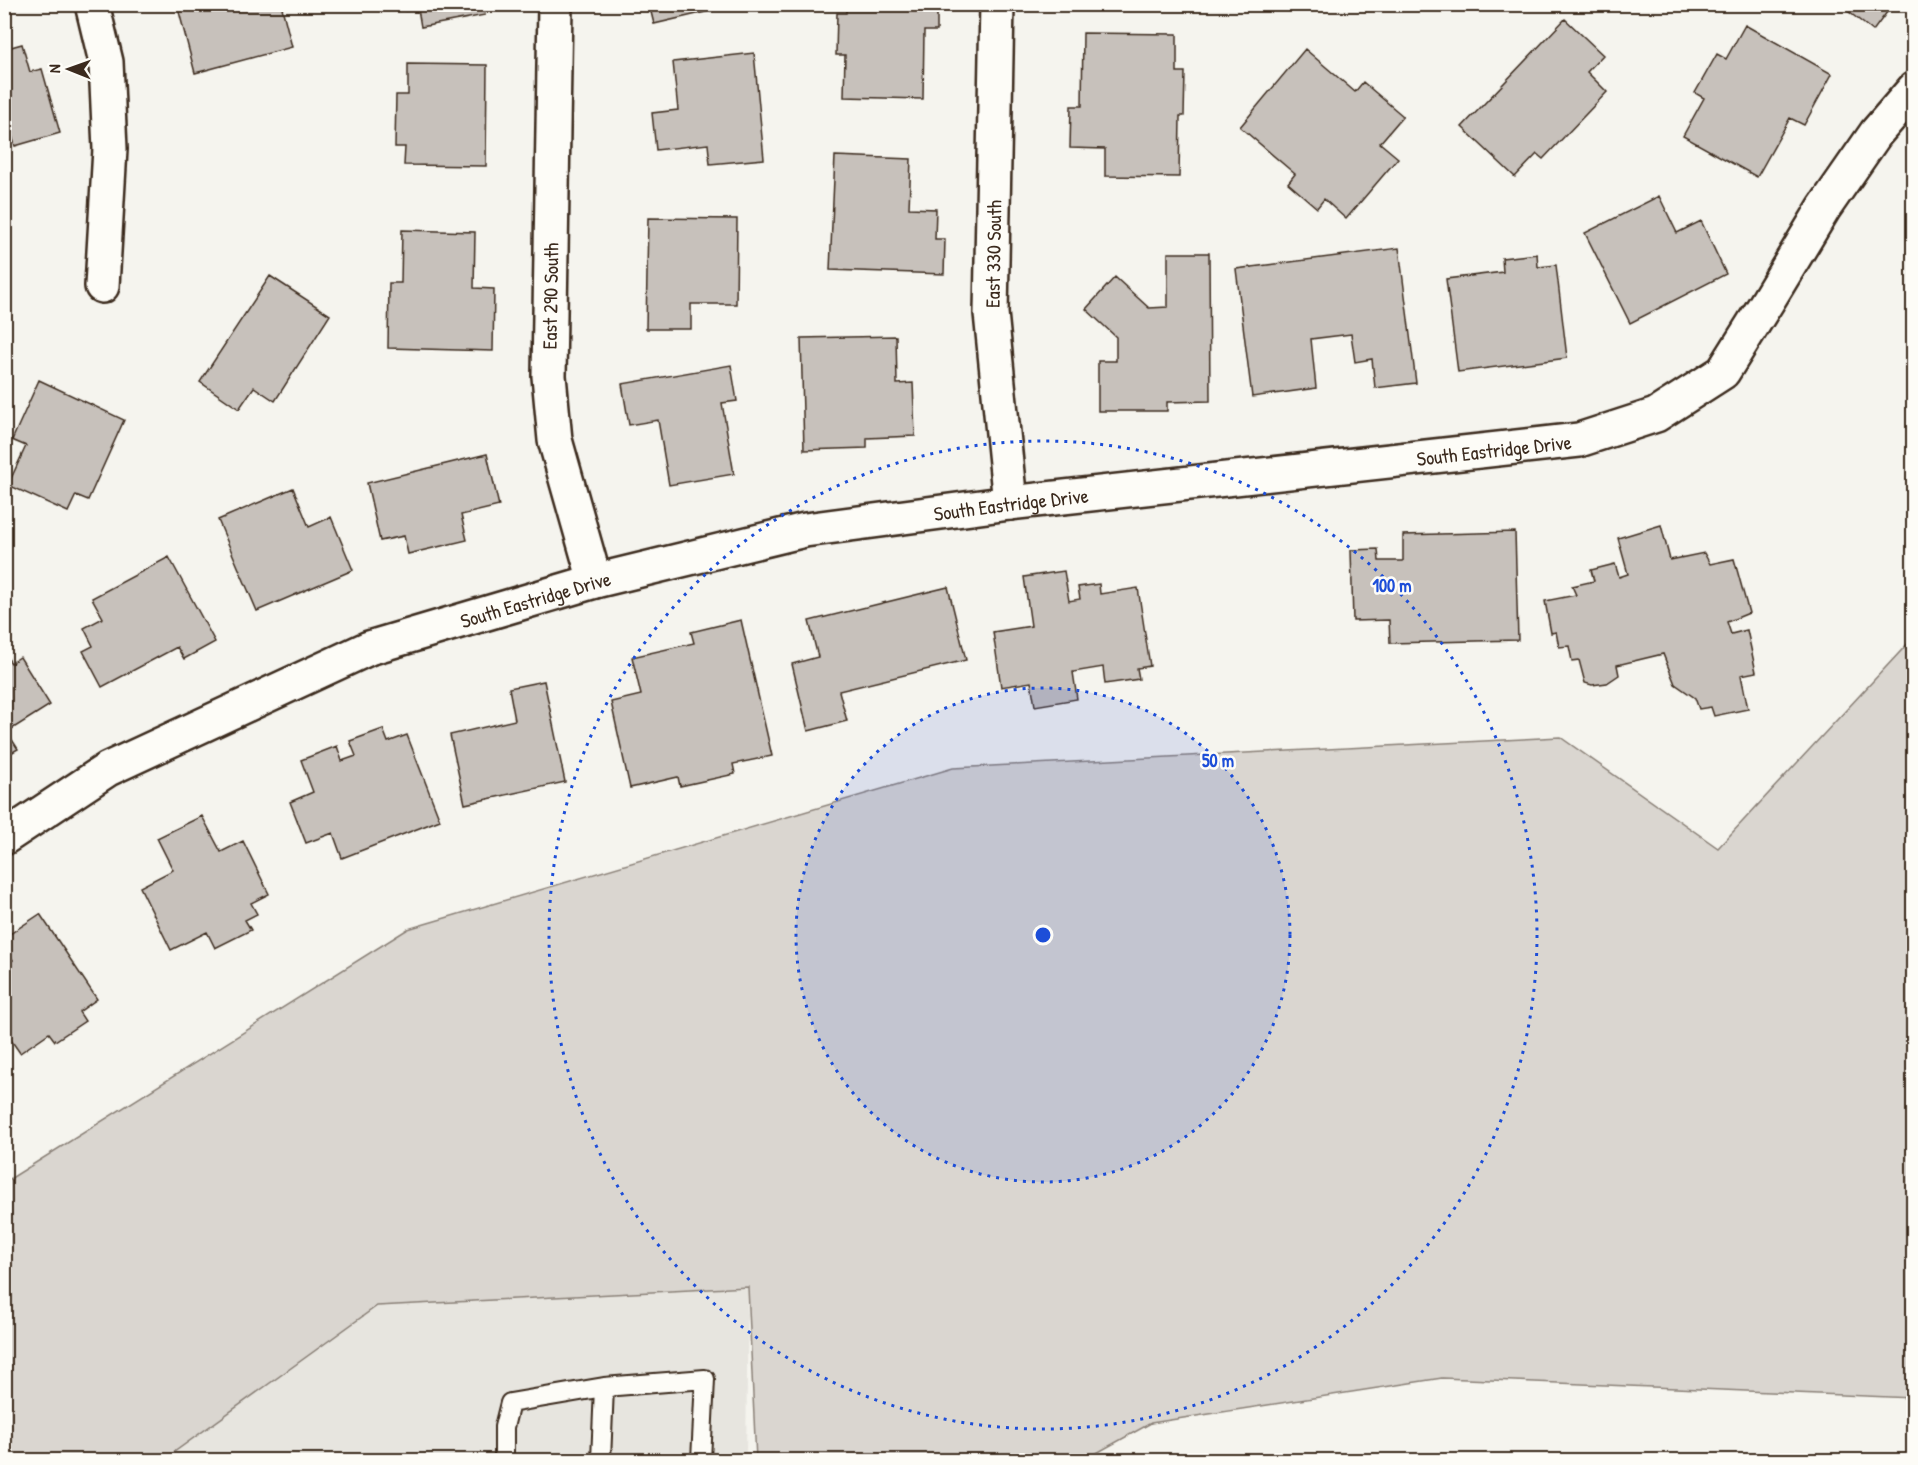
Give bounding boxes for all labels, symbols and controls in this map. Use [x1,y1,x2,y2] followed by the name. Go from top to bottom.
[39,39,99,99] north arrow
[43,64,65,73] text: N
[979,200,1007,308] street label: East 330 South
[536,242,564,350] street label: East 290 South
[1415,427,1573,471] street label: South Eastridge Drive
[932,481,1090,526] street label: South Eastridge Drive
[457,564,613,634] street label: South Eastridge Drive
[1372,573,1412,598] text: 100 m
[1202,748,1234,773] text: 50 m
[1033,925,1053,945] centre of rings

